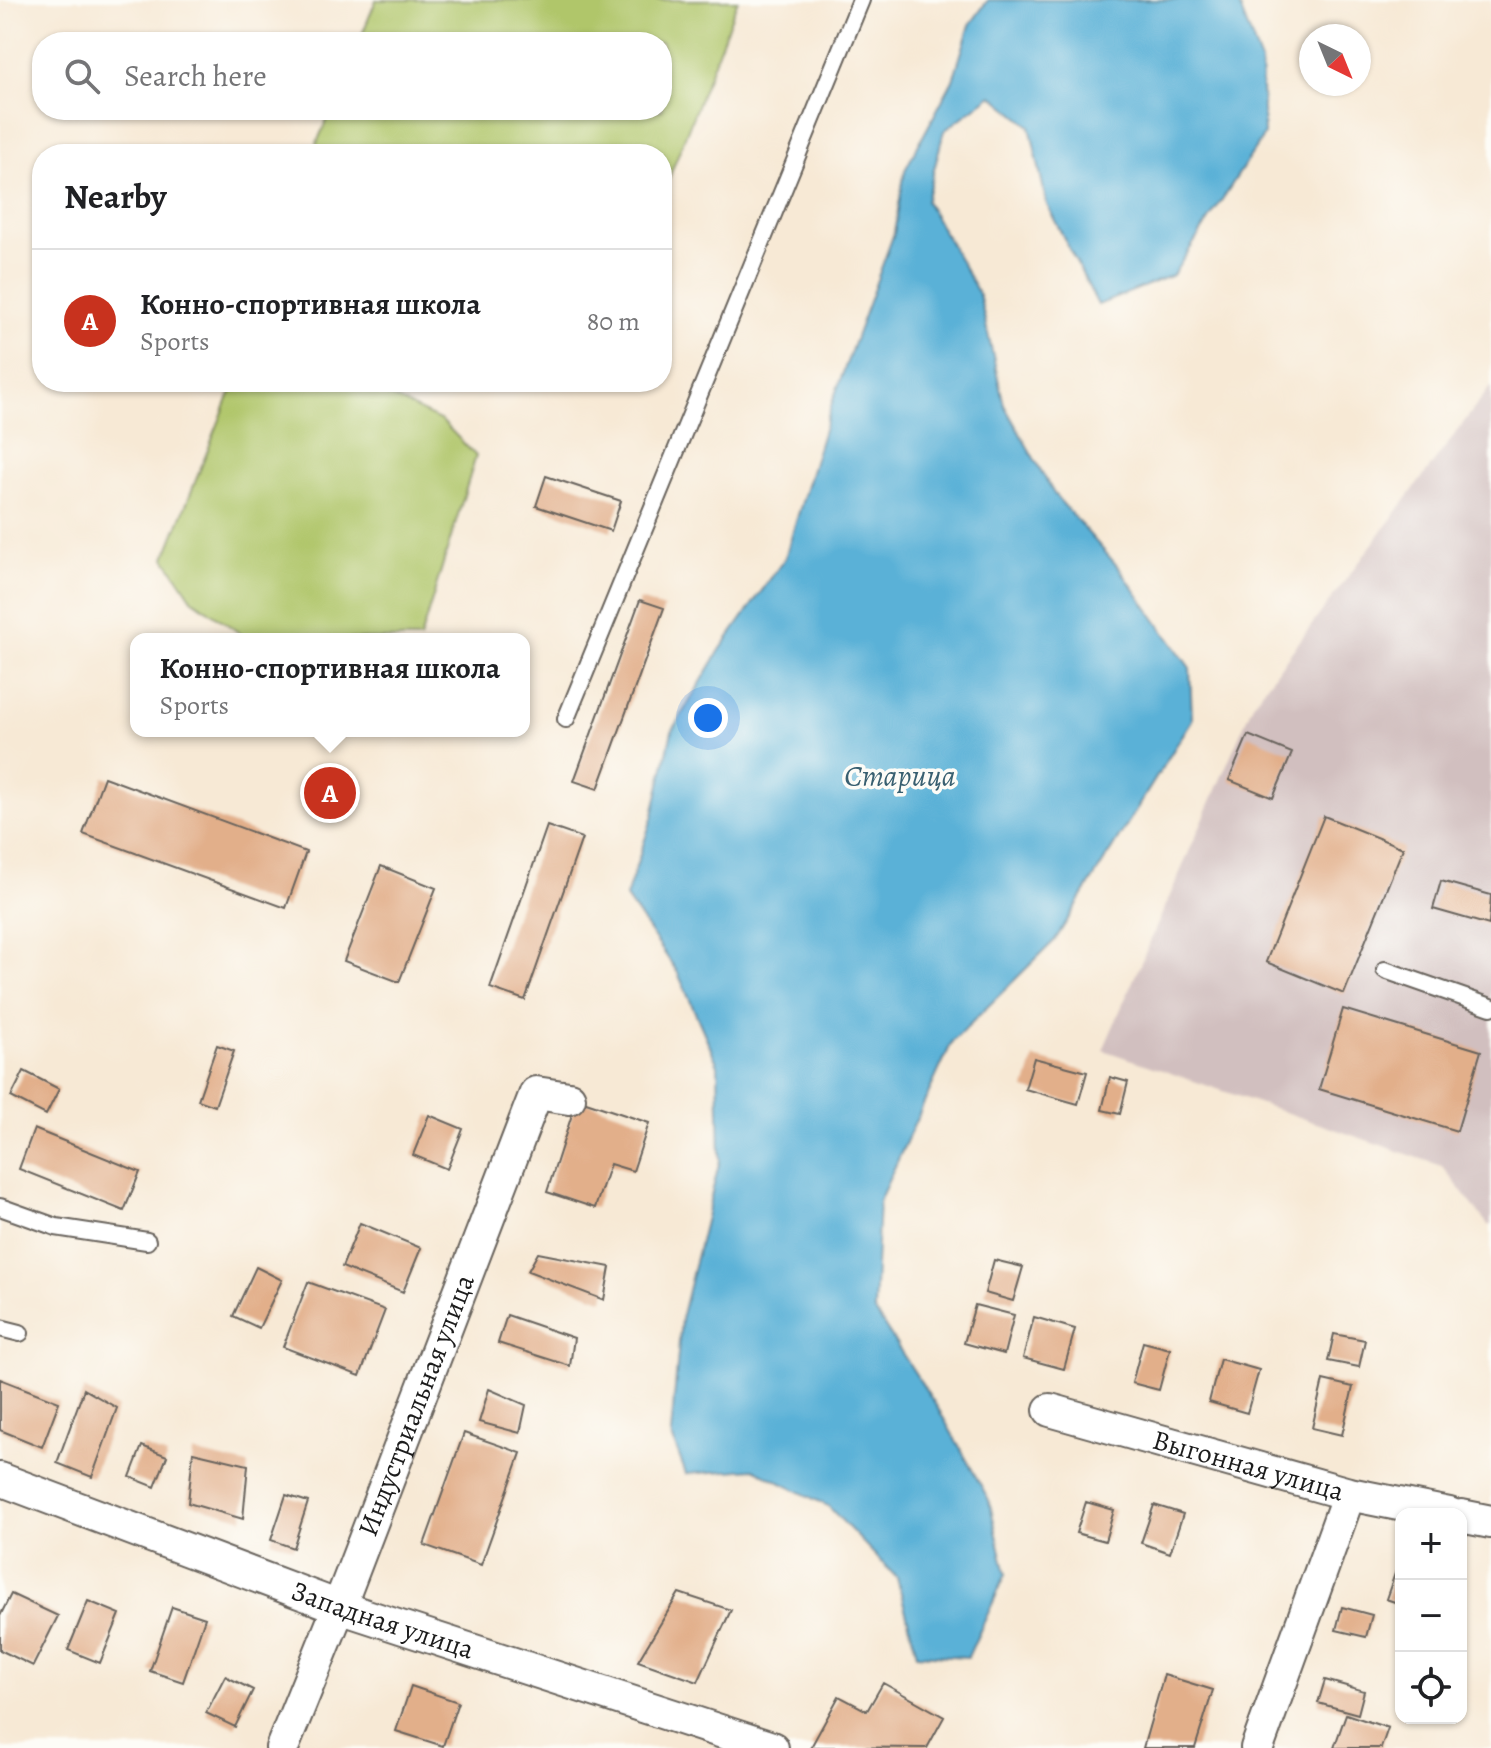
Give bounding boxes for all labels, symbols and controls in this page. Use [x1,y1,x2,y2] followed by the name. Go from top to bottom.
[1299,24,1371,96] north arrow
[32,32,672,120] search box
[60,54,104,98] icon: search
[124,56,267,96] text: Search here
[64,173,167,220] text: Nearby
[140,284,481,324] text: Конно-спортивная школа
[82,304,98,339] text: A
[587,304,640,339] text: 80 m
[140,324,209,359] text: Sports
[130,633,530,737] popup
[160,648,500,688] text: Конно-спортивная школа
[160,688,229,723] text: Sports
[688,698,728,738] your location
[844,756,956,796] water label: Старица
[304,763,356,823] pin: A
[349,1269,484,1542] street label: Индустриальная улица
[1148,1421,1348,1511] street label: Выгонная улица
[1395,1508,1467,1724] map controls
[1395,1508,1467,1580] button: +
[286,1572,479,1669] street label: Западная улица
[1395,1580,1467,1652] button: −
[1395,1652,1467,1724] button: locate

